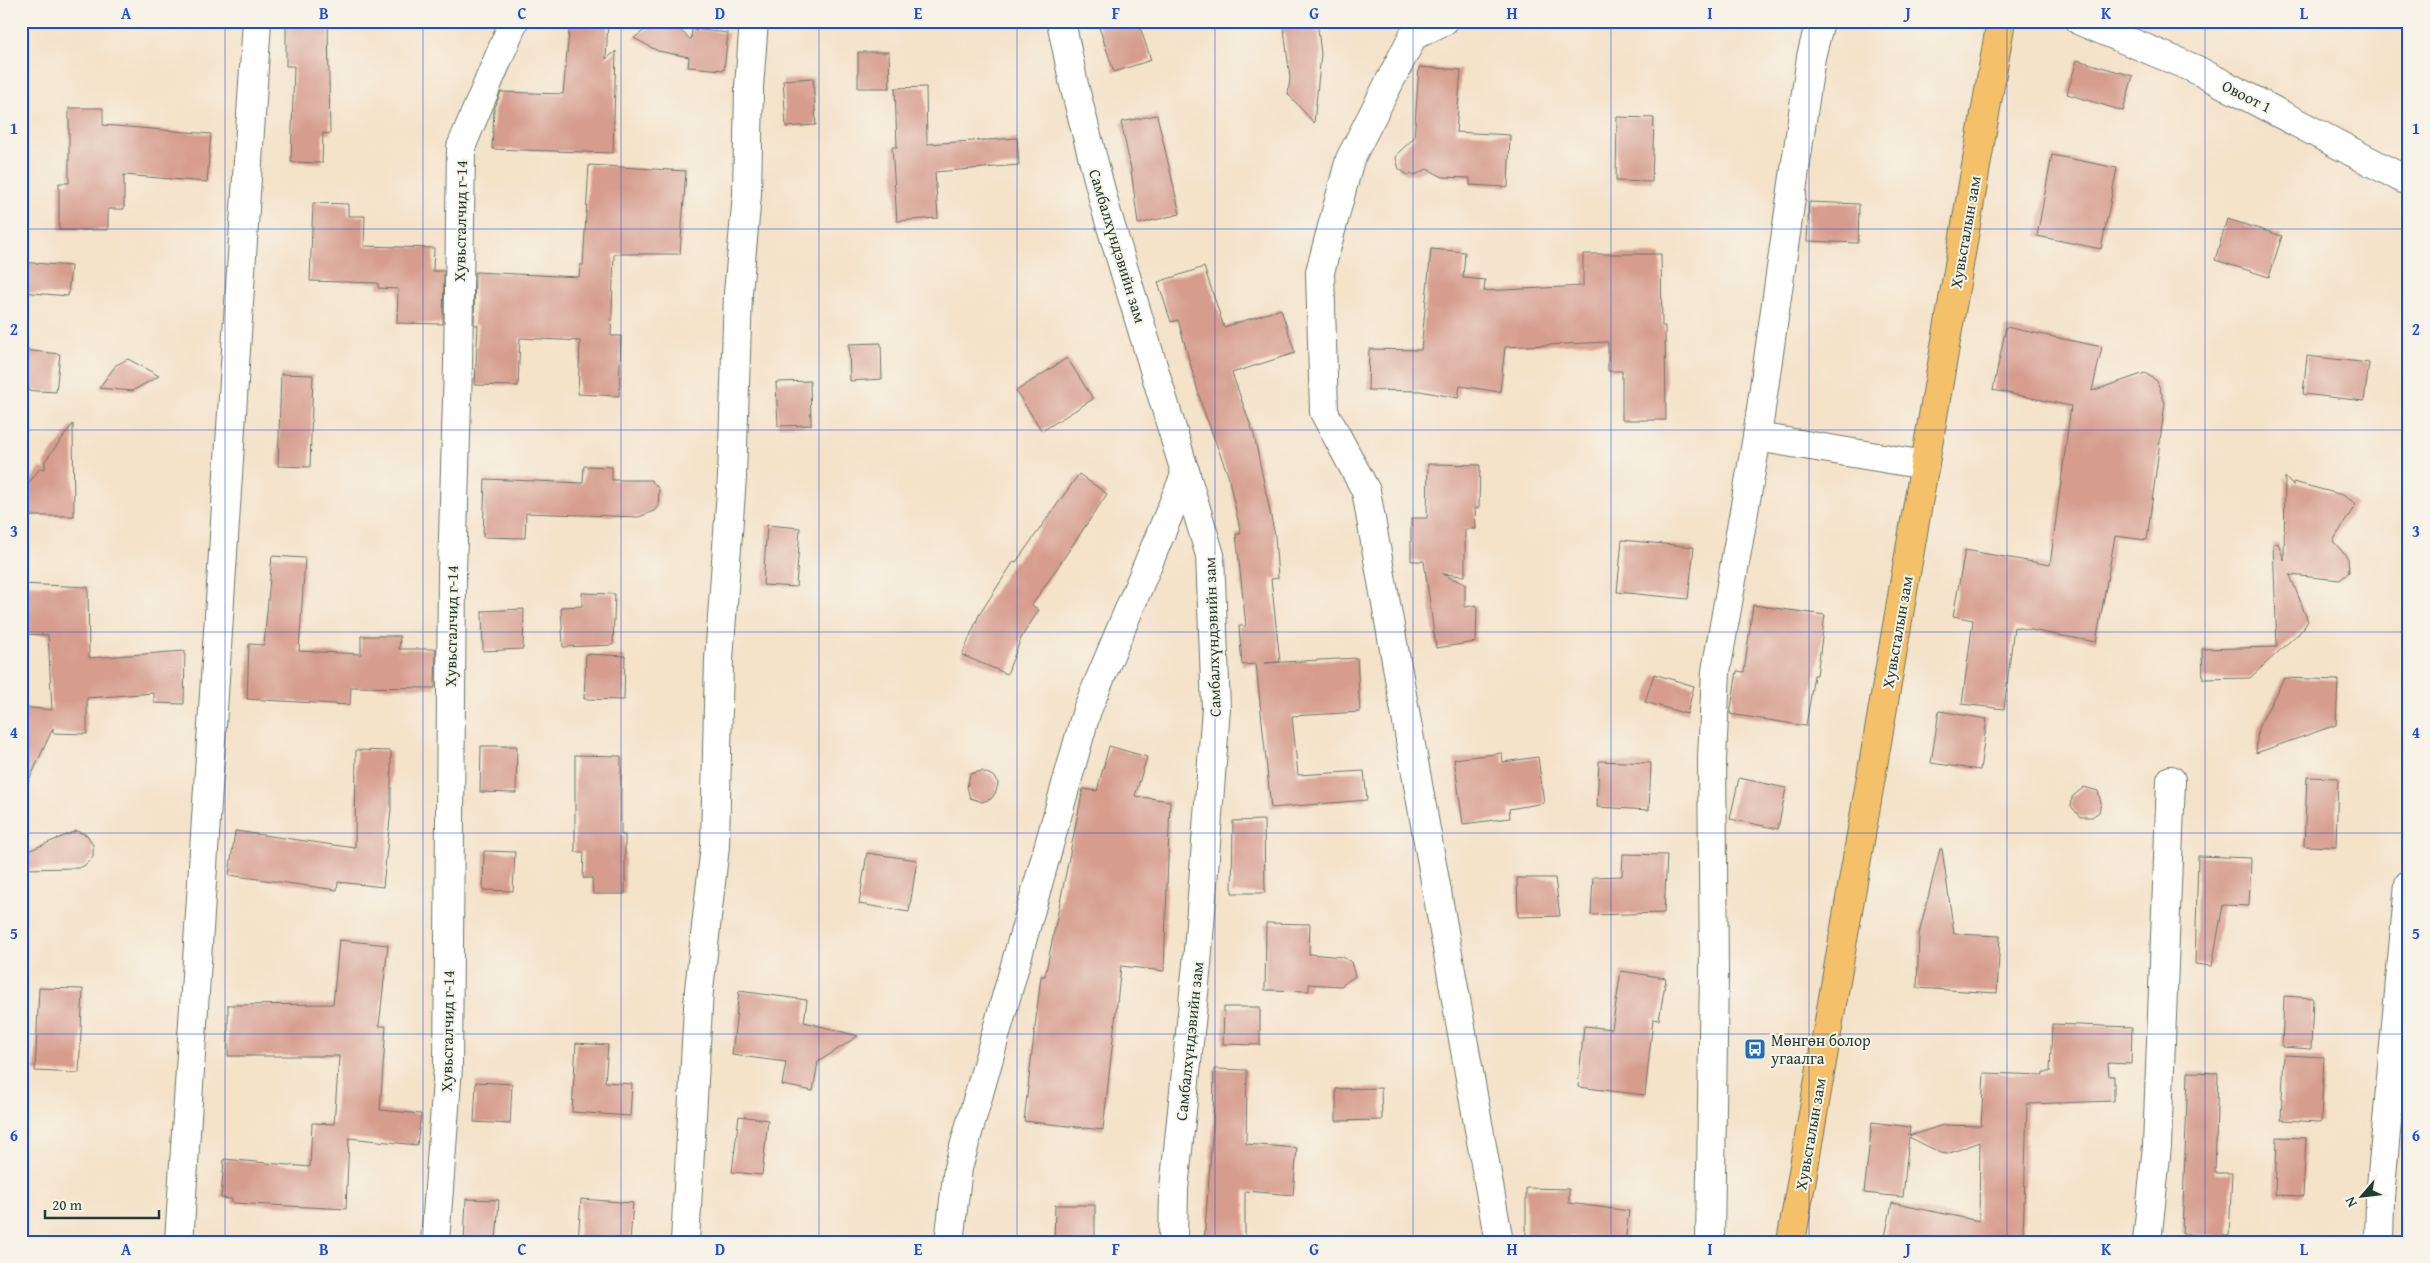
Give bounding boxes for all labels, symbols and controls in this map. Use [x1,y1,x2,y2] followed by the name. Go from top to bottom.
[121,1,132,25] text: A
[319,1,329,25] text: B
[517,1,527,25] text: C
[715,1,725,25] text: D
[914,1,923,25] text: E
[1112,1,1120,25] text: F
[1309,1,1319,25] text: G
[1506,1,1518,25] text: H
[1707,1,1713,25] text: I
[1902,1,1911,25] text: J
[2101,1,2112,25] text: K
[2300,1,2309,25] text: L
[2218,73,2276,119] street label: Овоот 1
[10,116,18,140] text: 1
[2412,116,2420,140] text: 1
[447,160,473,282] street label: Хувьсгалчид г-14
[1083,166,1153,326] street label: Самбалхүндэвийн зам
[1943,174,1987,290] street label: Хувьсгалын зам
[10,317,18,341] text: 2
[2412,317,2420,341] text: 2
[10,519,18,543] text: 3
[2412,519,2420,543] text: 3
[1197,557,1227,717] street label: Самбалхүндэвийн зам
[438,565,464,687] street label: Хувьсгалчид г-14
[1875,574,1919,690] street label: Хувьсгалын зам
[10,720,18,744] text: 4
[2412,720,2420,744] text: 4
[10,921,18,945] text: 5
[2412,921,2420,945] text: 5
[1169,960,1209,1122] street label: Самбалхүндэвийн зам
[434,970,460,1092] street label: Хувьсгалчид г-14
[1770,1028,1871,1070] place label: Мөнгөн болор угаалга
[1743,1037,1767,1061] bus stop icon: Мөнгөн болор угаалга
[1788,1076,1832,1192] street label: Хувьсгалын зам
[10,1123,18,1147] text: 6
[2412,1123,2420,1147] text: 6
[2338,1170,2388,1220] north arrow
[45,1188,159,1220] scale bar
[2339,1193,2362,1211] text: N
[52,1194,83,1215] text: 20 m
[121,1237,132,1261] text: A
[319,1237,329,1261] text: B
[517,1237,527,1261] text: C
[715,1237,725,1261] text: D
[914,1237,923,1261] text: E
[1112,1237,1120,1261] text: F
[1309,1237,1319,1261] text: G
[1506,1237,1518,1261] text: H
[1707,1237,1713,1261] text: I
[1902,1237,1911,1261] text: J
[2101,1237,2112,1261] text: K
[2300,1237,2309,1261] text: L

